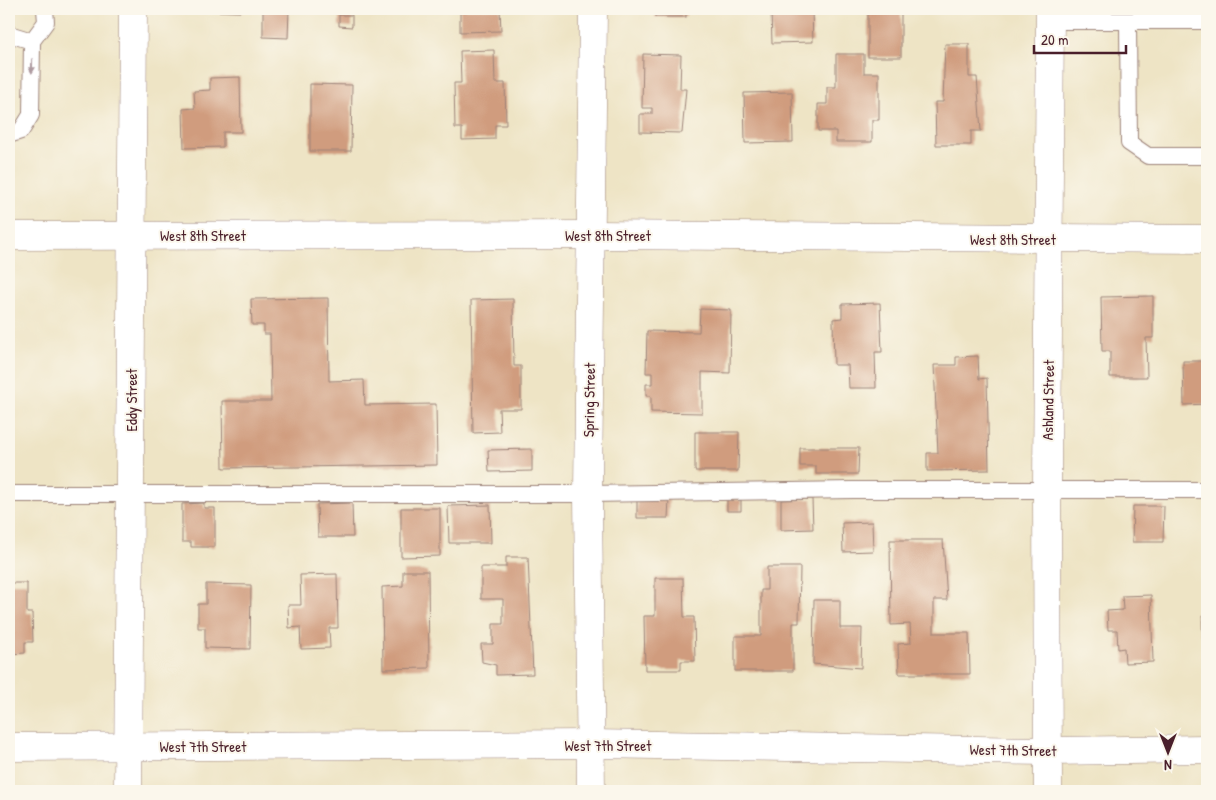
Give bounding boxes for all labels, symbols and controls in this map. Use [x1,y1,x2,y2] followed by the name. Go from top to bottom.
[1034,22,1126,54] scale bar
[1041,29,1068,50] text: 20 m
[28,58,36,74] one-way arrow
[160,225,247,246] street label: West 8th Street
[565,225,652,246] street label: West 8th Street
[970,229,1057,250] street label: West 8th Street
[1037,359,1059,440] street label: Ashland Street
[578,362,600,437] street label: Spring Street
[121,368,142,432] street label: Eddy Street
[1144,728,1194,778] north arrow
[565,735,652,756] street label: West 7th Street
[160,736,247,757] street label: West 7th Street
[969,739,1057,761] street label: West 7th Street
[1164,756,1172,775] text: N

